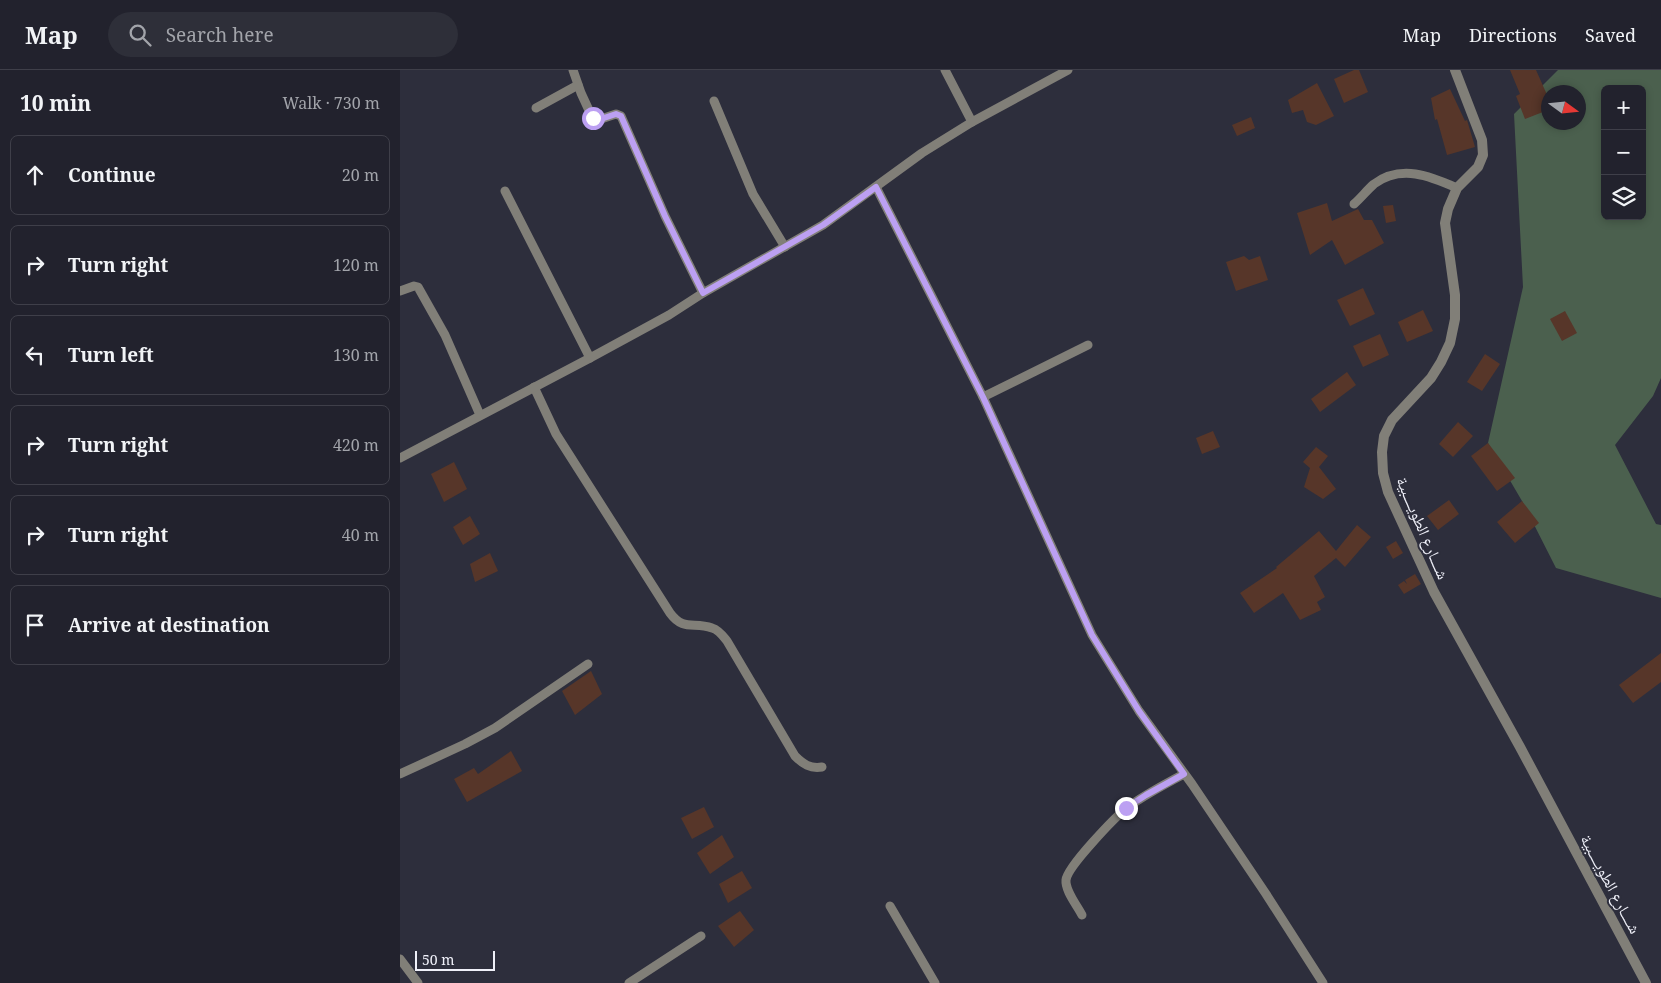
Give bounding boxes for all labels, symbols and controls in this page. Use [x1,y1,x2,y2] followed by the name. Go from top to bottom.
[108,12,458,57] search box
[25,18,78,51] text: Map
[126,21,154,49] icon: search
[166,22,274,48] text: Search here
[1403,23,1441,47] text: Map
[1469,23,1557,47] text: Directions
[1585,23,1636,47] text: Saved
[1541,85,1586,130] north arrow
[1601,85,1646,220] map controls
[1601,85,1646,130] button: +
[20,89,91,117] text: 10 min
[283,92,380,114] text: Walk · 730 m
[582,107,605,130] route start
[1601,130,1646,175] button: −
[21,161,49,189] icon: ahead
[68,162,156,188] text: Continue
[342,164,379,186] text: 20 m
[1601,175,1646,220] button: layers
[21,251,49,279] icon: right
[68,252,168,278] text: Turn right
[333,254,379,276] text: 120 m
[21,341,49,369] icon: left
[68,342,154,368] text: Turn left
[333,344,379,366] text: 130 m
[21,431,49,459] icon: right
[68,432,168,458] text: Turn right
[333,434,379,456] text: 420 m
[1392,473,1454,583] street label: شــــارع الطويــــبية
[21,521,49,549] icon: right
[68,522,168,548] text: Turn right
[342,524,379,546] text: 40 m
[21,611,49,639] icon: arrive
[68,612,270,638] text: Arrive at destination
[1115,797,1138,820] route end
[1576,831,1646,937] street label: شــــارع الطويــــبية
[415,948,495,971] scale bar
[422,950,455,969] text: 50 m

